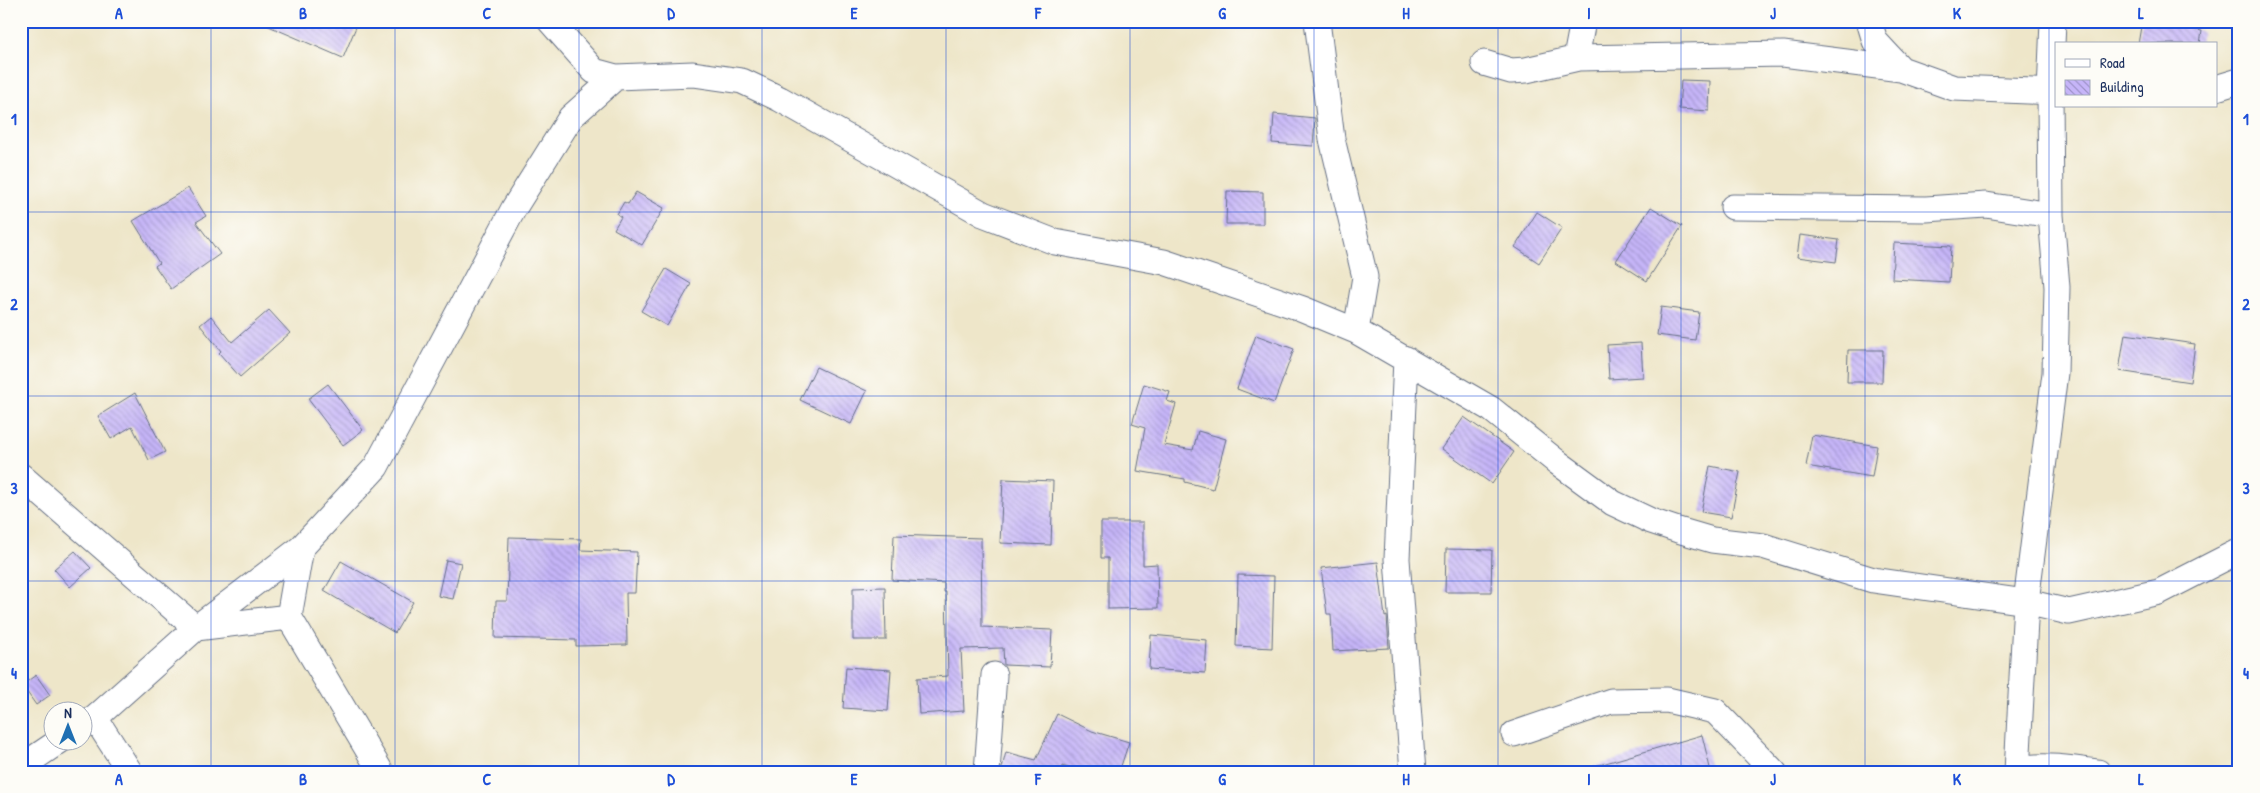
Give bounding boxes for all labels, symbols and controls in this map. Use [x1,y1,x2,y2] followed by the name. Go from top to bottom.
[115,2,123,24] text: A
[299,2,307,24] text: B
[483,2,492,24] text: C
[667,2,675,24] text: D
[850,2,858,24] text: E
[1034,2,1042,24] text: F
[1218,2,1226,24] text: G
[1402,2,1410,24] text: H
[1587,2,1591,24] text: I
[1770,2,1776,24] text: J
[1953,2,1962,24] text: K
[2138,2,2144,24] text: L
[2055,42,2218,108] legend
[2100,52,2125,73] text: Road
[2100,76,2144,97] text: Building
[11,108,17,130] text: 1
[2243,108,2249,130] text: 1
[10,293,18,315] text: 2
[2242,293,2250,315] text: 2
[10,477,18,499] text: 3
[2242,477,2250,499] text: 3
[11,662,17,684] text: 4
[2243,662,2249,684] text: 4
[42,700,92,750] north arrow
[64,703,72,722] text: N
[115,768,123,790] text: A
[299,768,307,790] text: B
[483,768,492,790] text: C
[667,768,675,790] text: D
[850,768,858,790] text: E
[1034,768,1042,790] text: F
[1218,768,1226,790] text: G
[1402,768,1410,790] text: H
[1587,768,1591,790] text: I
[1770,768,1776,790] text: J
[1953,768,1962,790] text: K
[2138,768,2144,790] text: L

